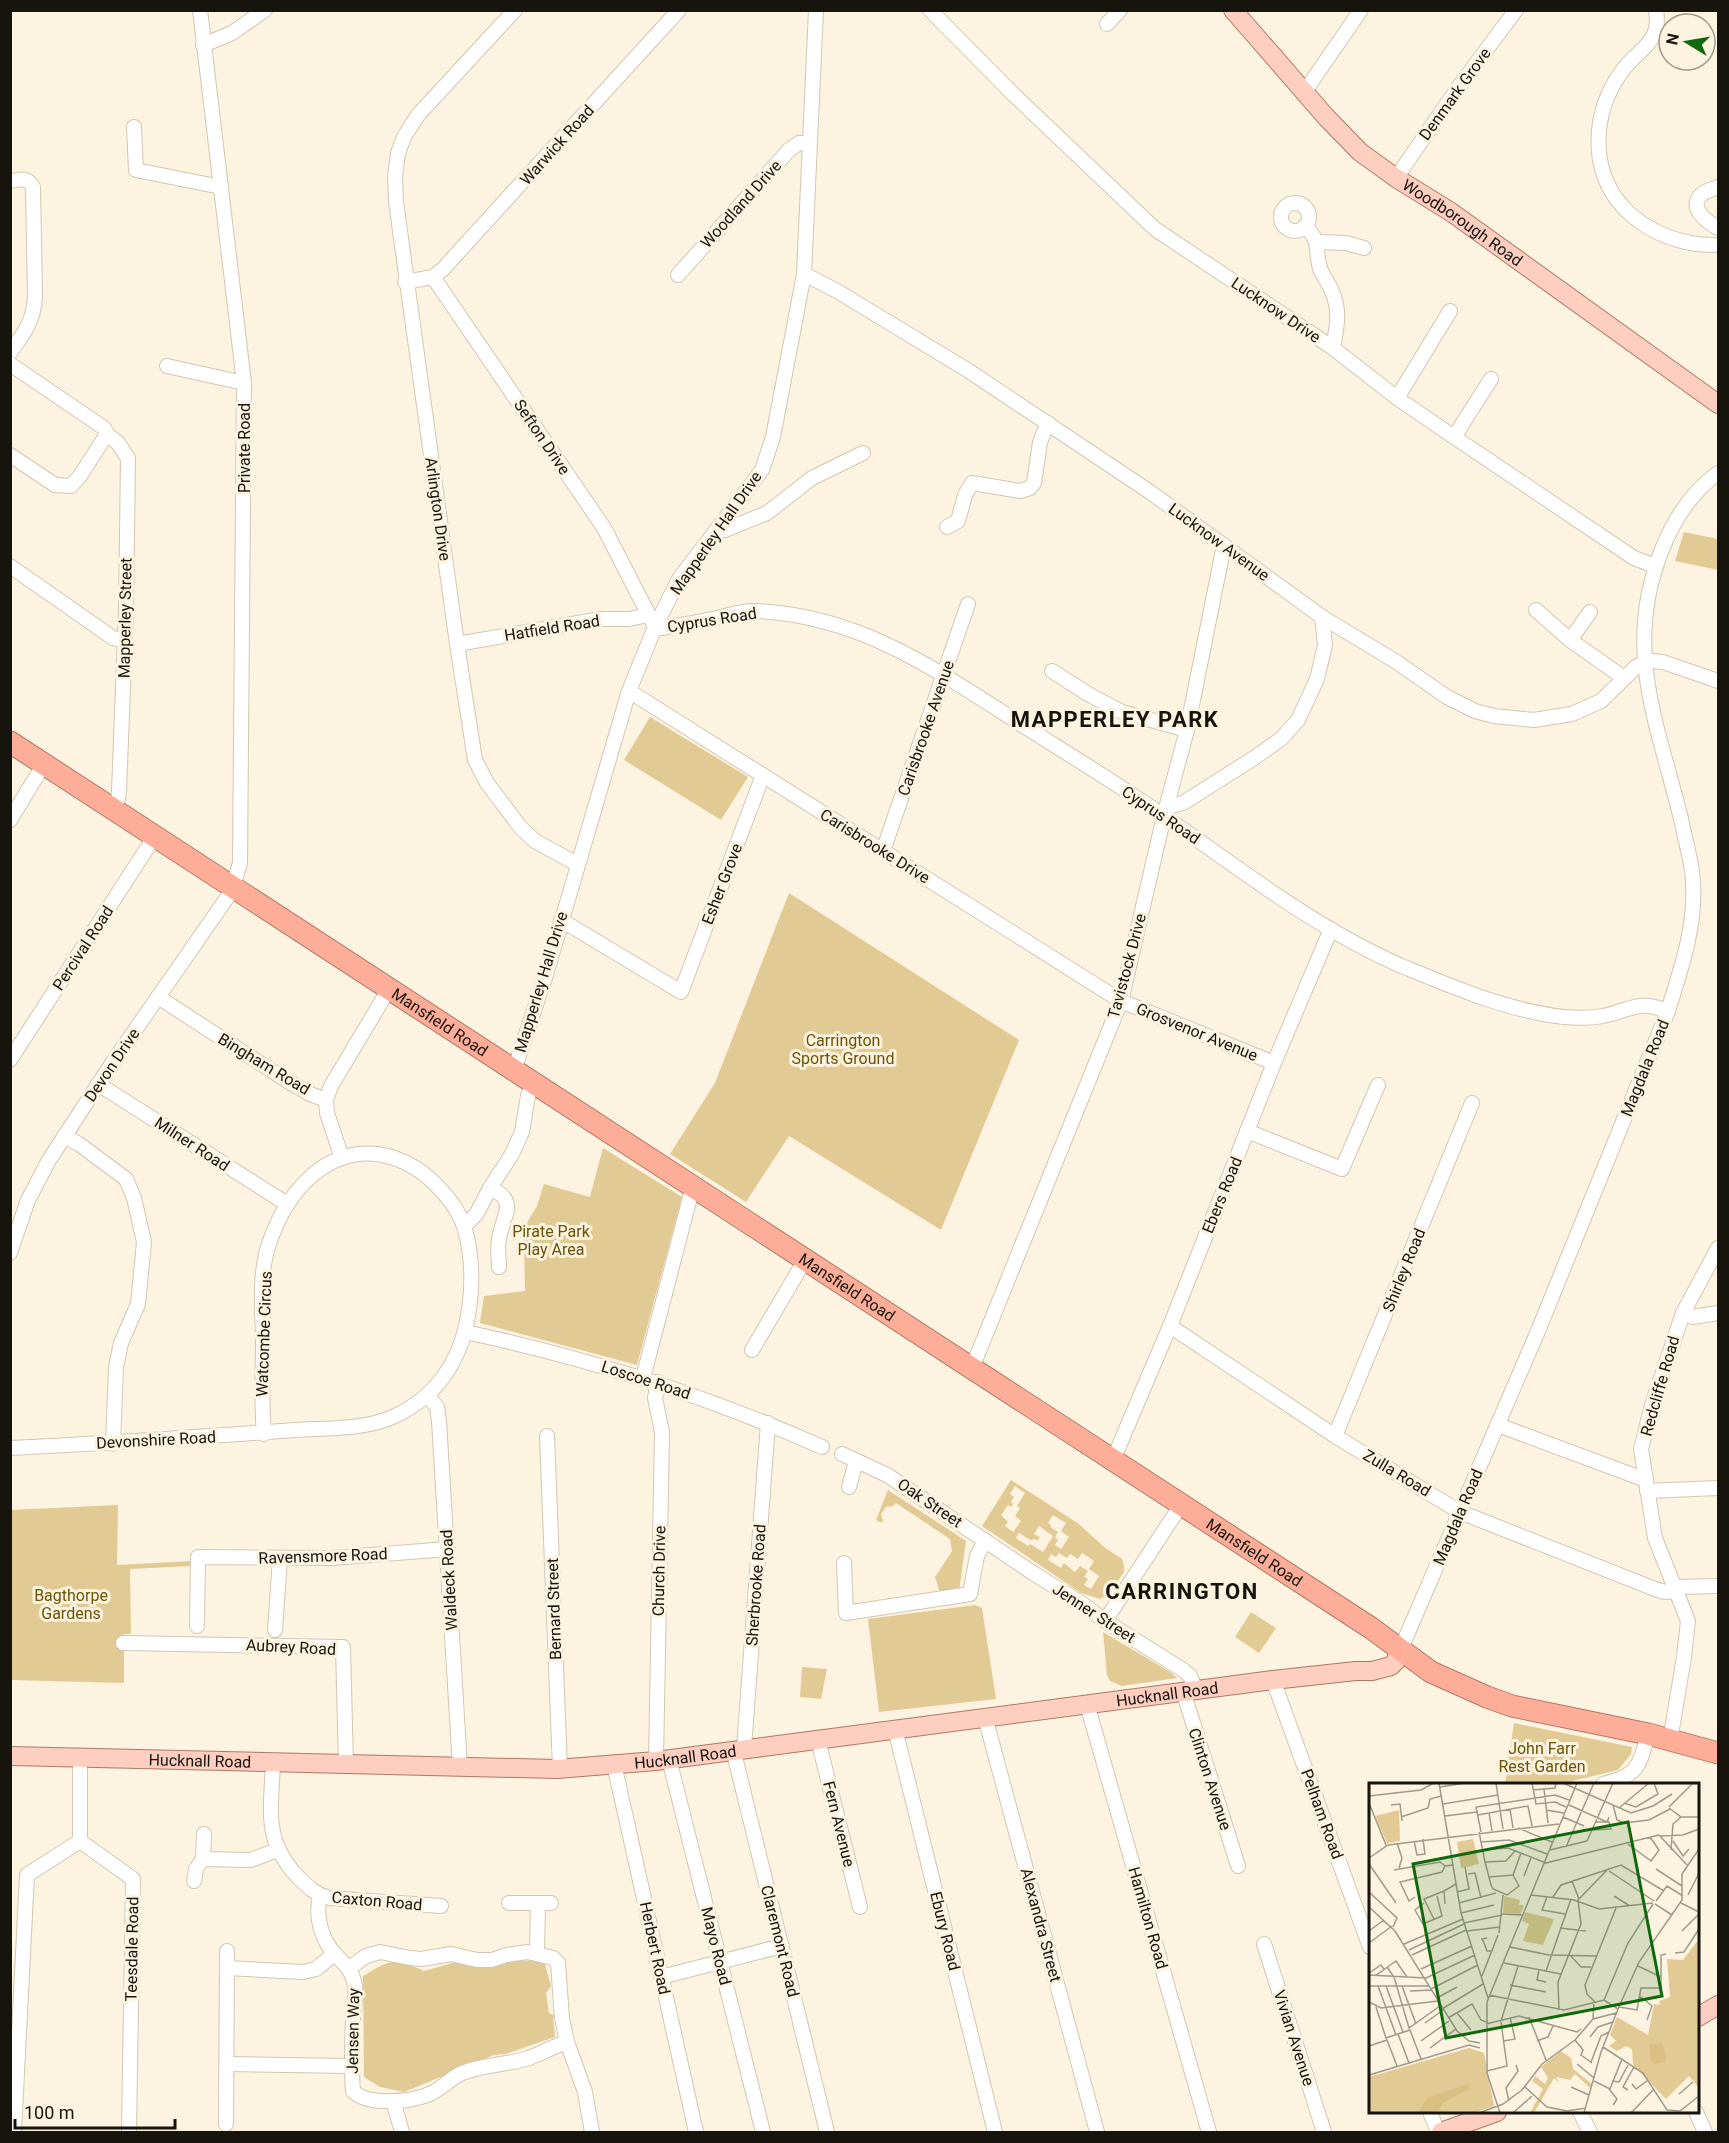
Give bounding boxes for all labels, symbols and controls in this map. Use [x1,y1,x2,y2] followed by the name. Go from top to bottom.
[1657,12,1717,72] north arrow
[1662,32,1683,47] text: N
[1415,44,1495,144] street label: Denmark Grove
[516,101,598,189] street label: Warwick Road
[697,156,785,252] street label: Woodland Drive
[1399,175,1526,270] street label: Woodborough Road
[1228,273,1324,347] street label: Lucknow Drive
[510,396,574,478] street label: Sefton Drive
[235,403,254,493] street label: Private Road
[421,456,455,562] street label: Arlington Drive
[666,468,766,598] street label: Mapperley Hall Drive
[1165,499,1273,585] street label: Lucknow Avenue
[114,558,136,678] street label: Mapperley Street
[666,604,758,636] street label: Cyprus Road
[503,611,601,645] street label: Hatfield Road
[894,658,958,798] street label: Carisbrooke Avenue
[1011,707,1219,732] district label: MAPPERLEY PARK
[1118,782,1204,848] street label: Cyprus Road
[817,805,933,887] street label: Carisbrooke Drive
[698,841,746,927] street label: Esher Grove
[49,902,117,994] street label: Percival Road
[511,909,571,1055] street label: Mapperley Hall Drive
[1104,912,1150,1020] street label: Tavistock Drive
[388,984,492,1060] street label: Mansfield Road
[1133,999,1261,1065] street label: Grosvenor Avenue
[1617,1017,1673,1119] street label: Magdala Road
[81,1025,143,1105] street label: Devon Drive
[215,1029,313,1099] street label: Bingham Road
[792,1031,894,1068] park label: Carrington Sports Ground
[151,1113,233,1175] street label: Milner Road
[1198,1154,1246,1236] street label: Ebers Road
[512,1222,591,1259] park label: Pirate Park Play Area
[1379,1226,1429,1314] street label: Shirley Road
[796,1249,899,1325] street label: Mansfield Road
[252,1271,276,1397] street label: Watcombe Circus
[1637,1334,1683,1438] street label: Redcliffe Road
[599,1357,693,1403] street label: Loscoe Road
[96,1427,216,1453] street label: Devonshire Road
[1360,1445,1434,1501] street label: Zulla Road
[1429,1466,1487,1568] street label: Magdala Road
[894,1474,966,1532] street label: Oak Street
[1203,1514,1306,1590] street label: Mansfield Road
[742,1524,770,1646] street label: Sherbrooke Road
[649,1526,669,1616] street label: Church Drive
[437,1529,461,1631] street label: Waldeck Road
[258,1544,388,1568] street label: Ravensmore Road
[543,1558,565,1660] street label: Bernard Street
[1049,1579,1139,1647] street label: Jenner Street
[1105,1579,1259,1604] district label: CARRINGTON
[34,1586,108,1623] park label: Bagthorpe Gardens
[246,1635,336,1659] street label: Aubrey Road
[1115,1678,1219,1710] street label: Hucknall Road
[1185,1725,1235,1833] street label: Clinton Avenue
[1498,1739,1586,1776] park label: John Farr Rest Garden
[633,1741,737,1772] street label: Hucknall Road
[148,1750,252,1771] street label: Hucknall Road
[1297,1766,1347,1862] street label: Pelham Road
[819,1779,859,1869] street label: Fern Avenue
[1369,1783,1699,2113] inset map
[1124,1865,1172,1971] street label: Hamilton Road
[1017,1866,1065,1984] street label: Alexandra Street
[757,1883,803,1999] street label: Claremont Road
[331,1888,423,1914] street label: Caxton Road
[926,1890,964,1972] street label: Ebury Road
[122,1896,142,2002] street label: Teesdale Road
[636,1900,674,1996] street label: Herbert Road
[697,1905,735,1987] street label: Mayo Road
[343,1988,363,2074] street label: Jensen Way
[1270,1988,1318,2088] street label: Vivian Avenue
[15,2092,176,2130] scale bar
[24,2102,75,2123] text: 100 m

